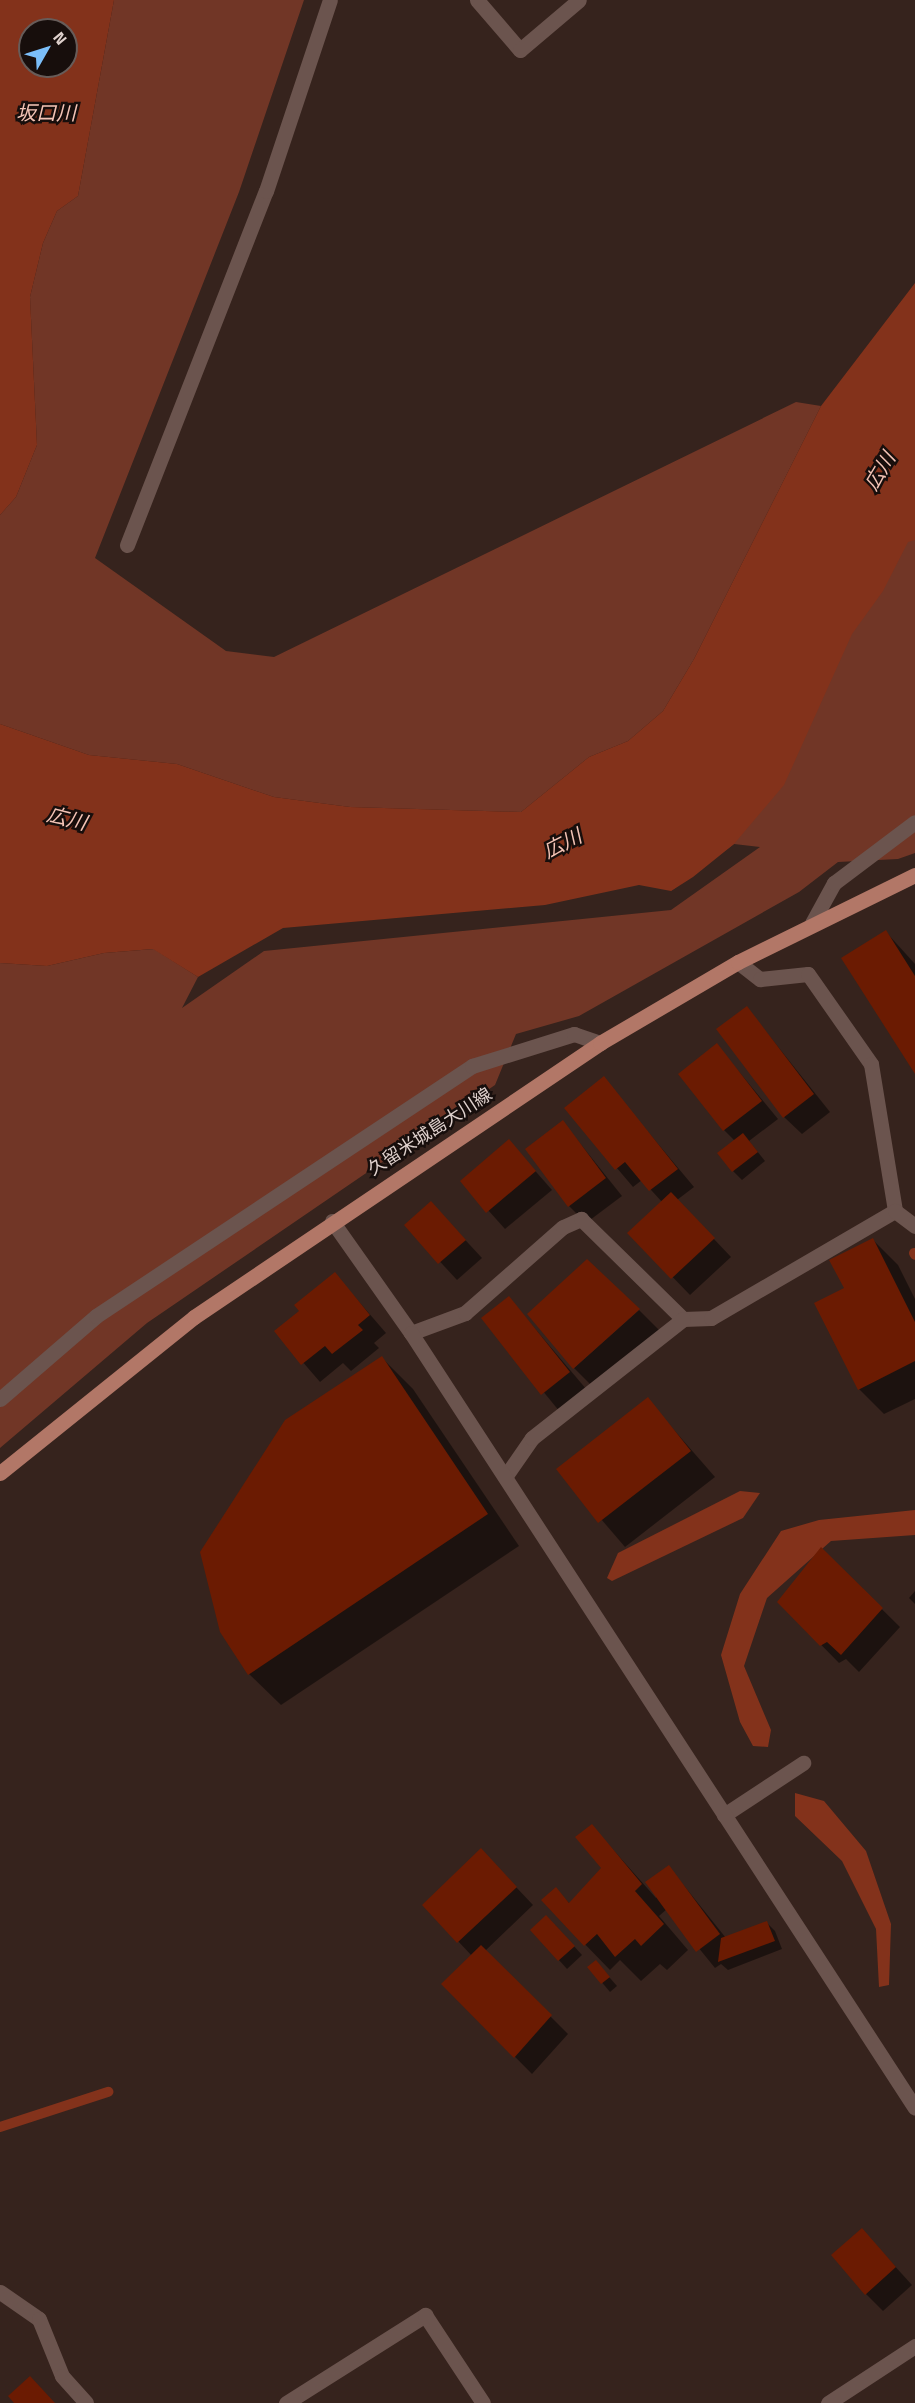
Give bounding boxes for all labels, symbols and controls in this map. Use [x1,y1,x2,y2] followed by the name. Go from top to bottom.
[18,18,78,78] north arrow
[48,26,73,50] text: N
[16,100,76,124] water label: 坂口川
[858,448,900,494] water label: 広川
[45,802,89,834] water label: 広川
[539,823,585,863] water label: 広川
[364,1084,496,1180] street label: 久留米城島大川線

